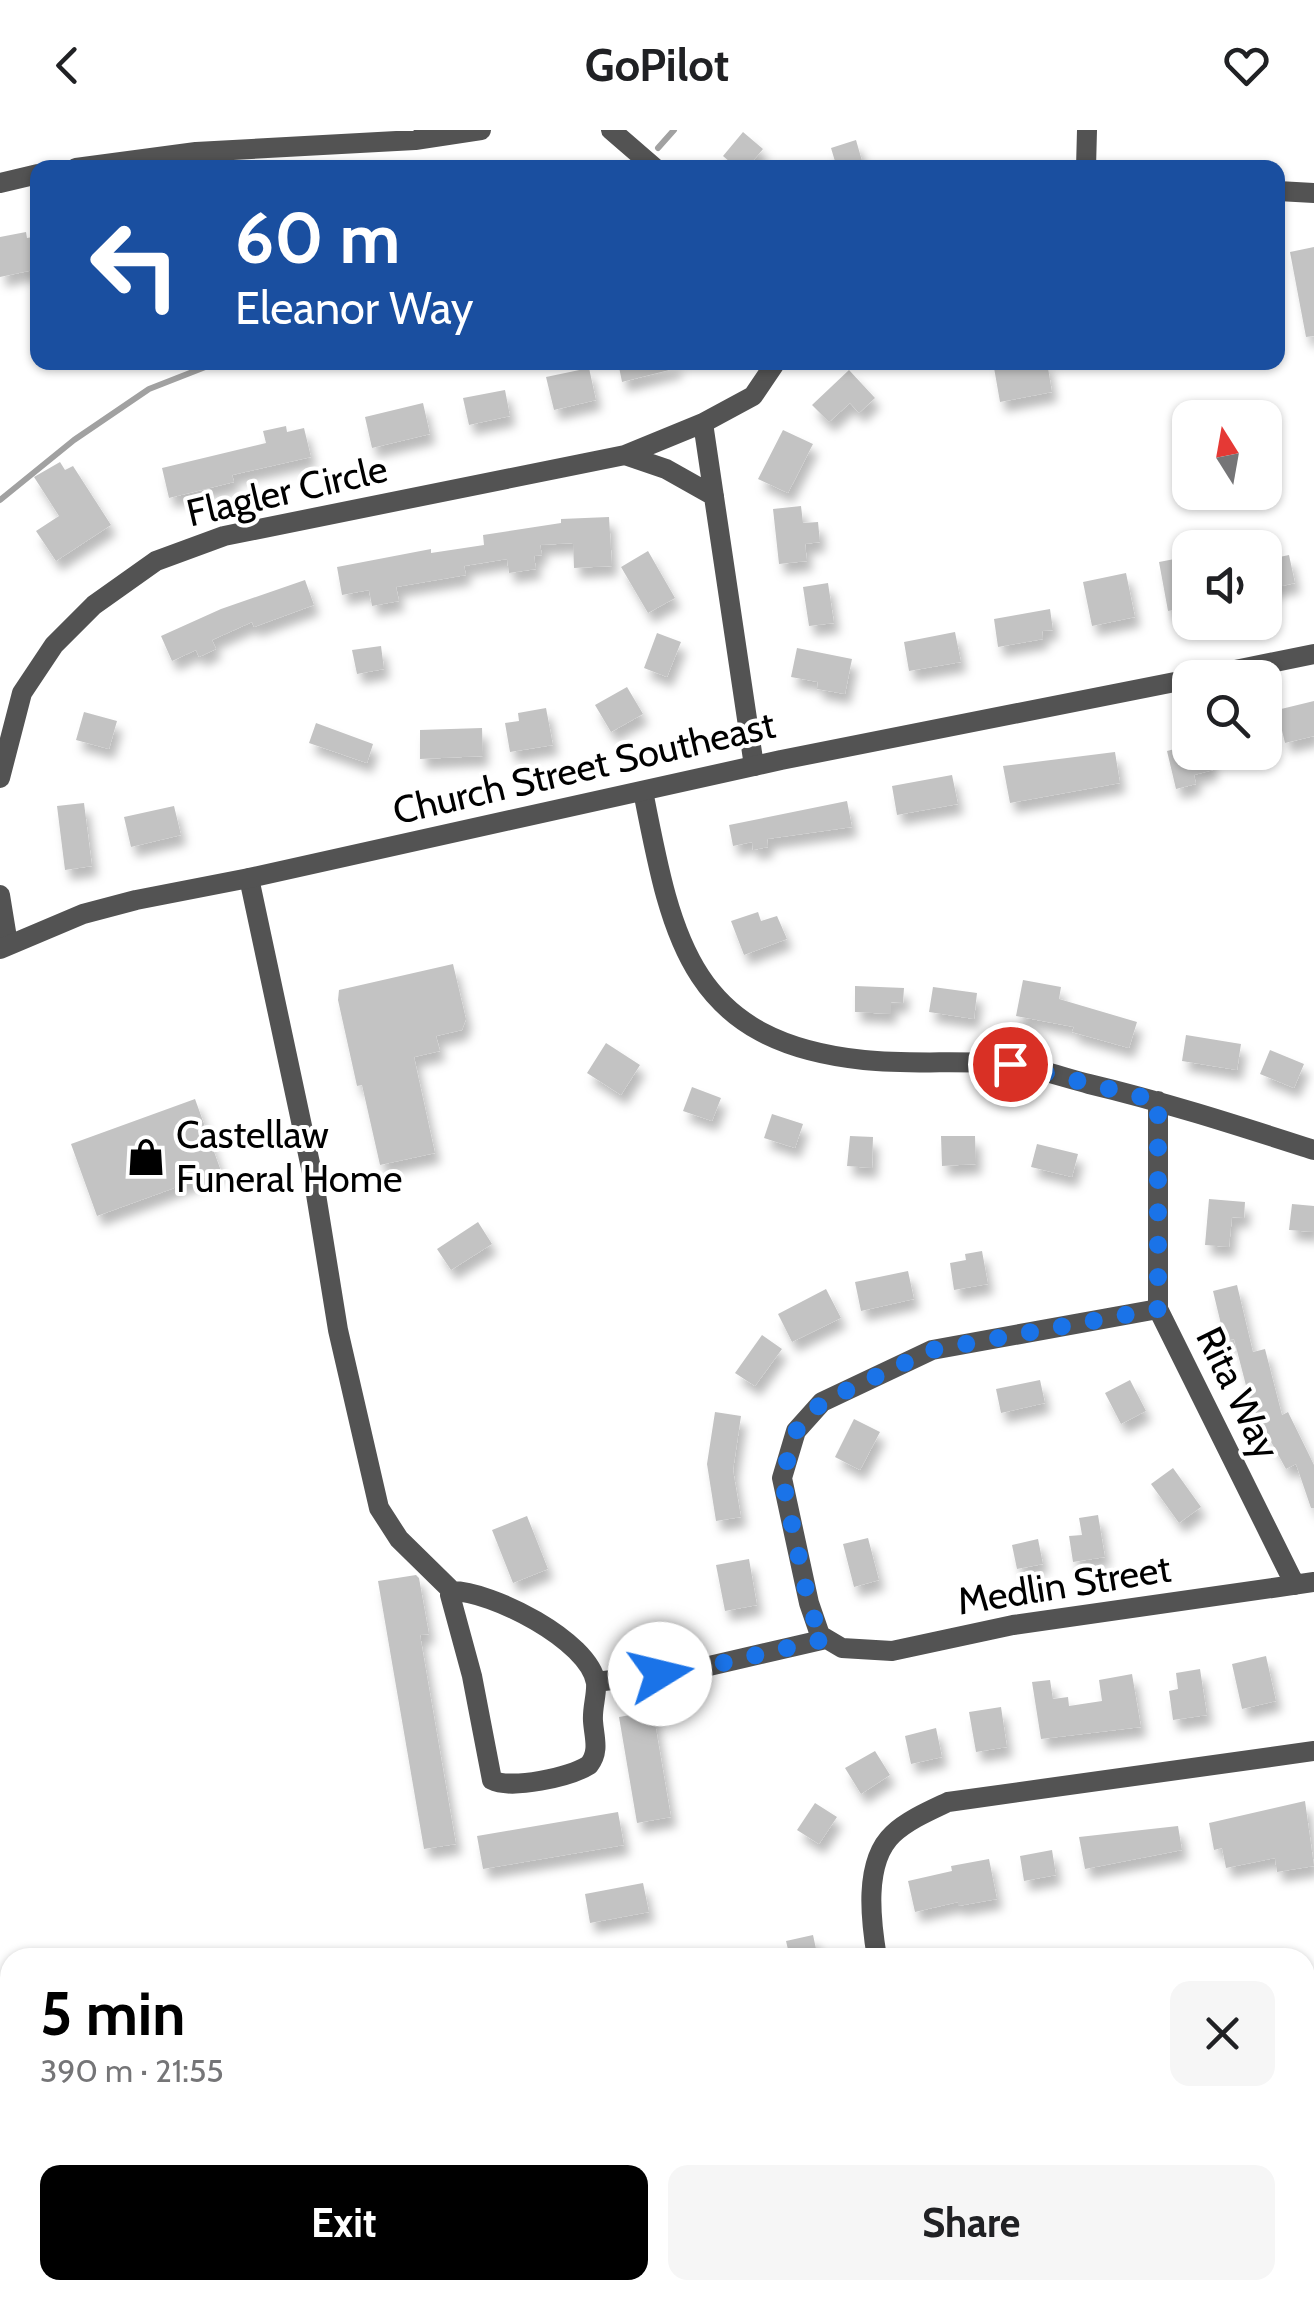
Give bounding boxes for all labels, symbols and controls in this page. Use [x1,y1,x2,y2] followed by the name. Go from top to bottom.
[40,38,95,93] icon: back
[585,38,729,92] text: GoPilot
[1219,38,1274,93] icon: heart
[235,195,400,281] text: 60 m
[70,200,200,330] icon: left
[235,281,473,335] text: Eleanor Way
[1172,400,1282,510] north arrow
[1172,400,1282,770] map controls
[182,445,392,536] street label: Flagler Circle
[1172,530,1282,640] button: sound
[1172,660,1282,770] button: search
[388,701,780,834] street label: Church Street Southeast
[968,1022,1053,1107] pin
[983,1037,1038,1092] icon: arrive
[176,1111,402,1202] place label: Castellaw Funeral Home
[125,1136,167,1178] shop icon: Castellaw Funeral Home
[1186,1319,1291,1467] street label: Rita Way
[954,1544,1174,1625] street label: Medlin Street
[608,1622,712,1726] position arrow
[40,1977,185,2050] text: 5 min
[1170,1981,1275,2086] button: close
[40,2051,224,2090] text: 390 m · 21:55
[40,2165,648,2280] button: Exit
[668,2165,1275,2280] button: Share

